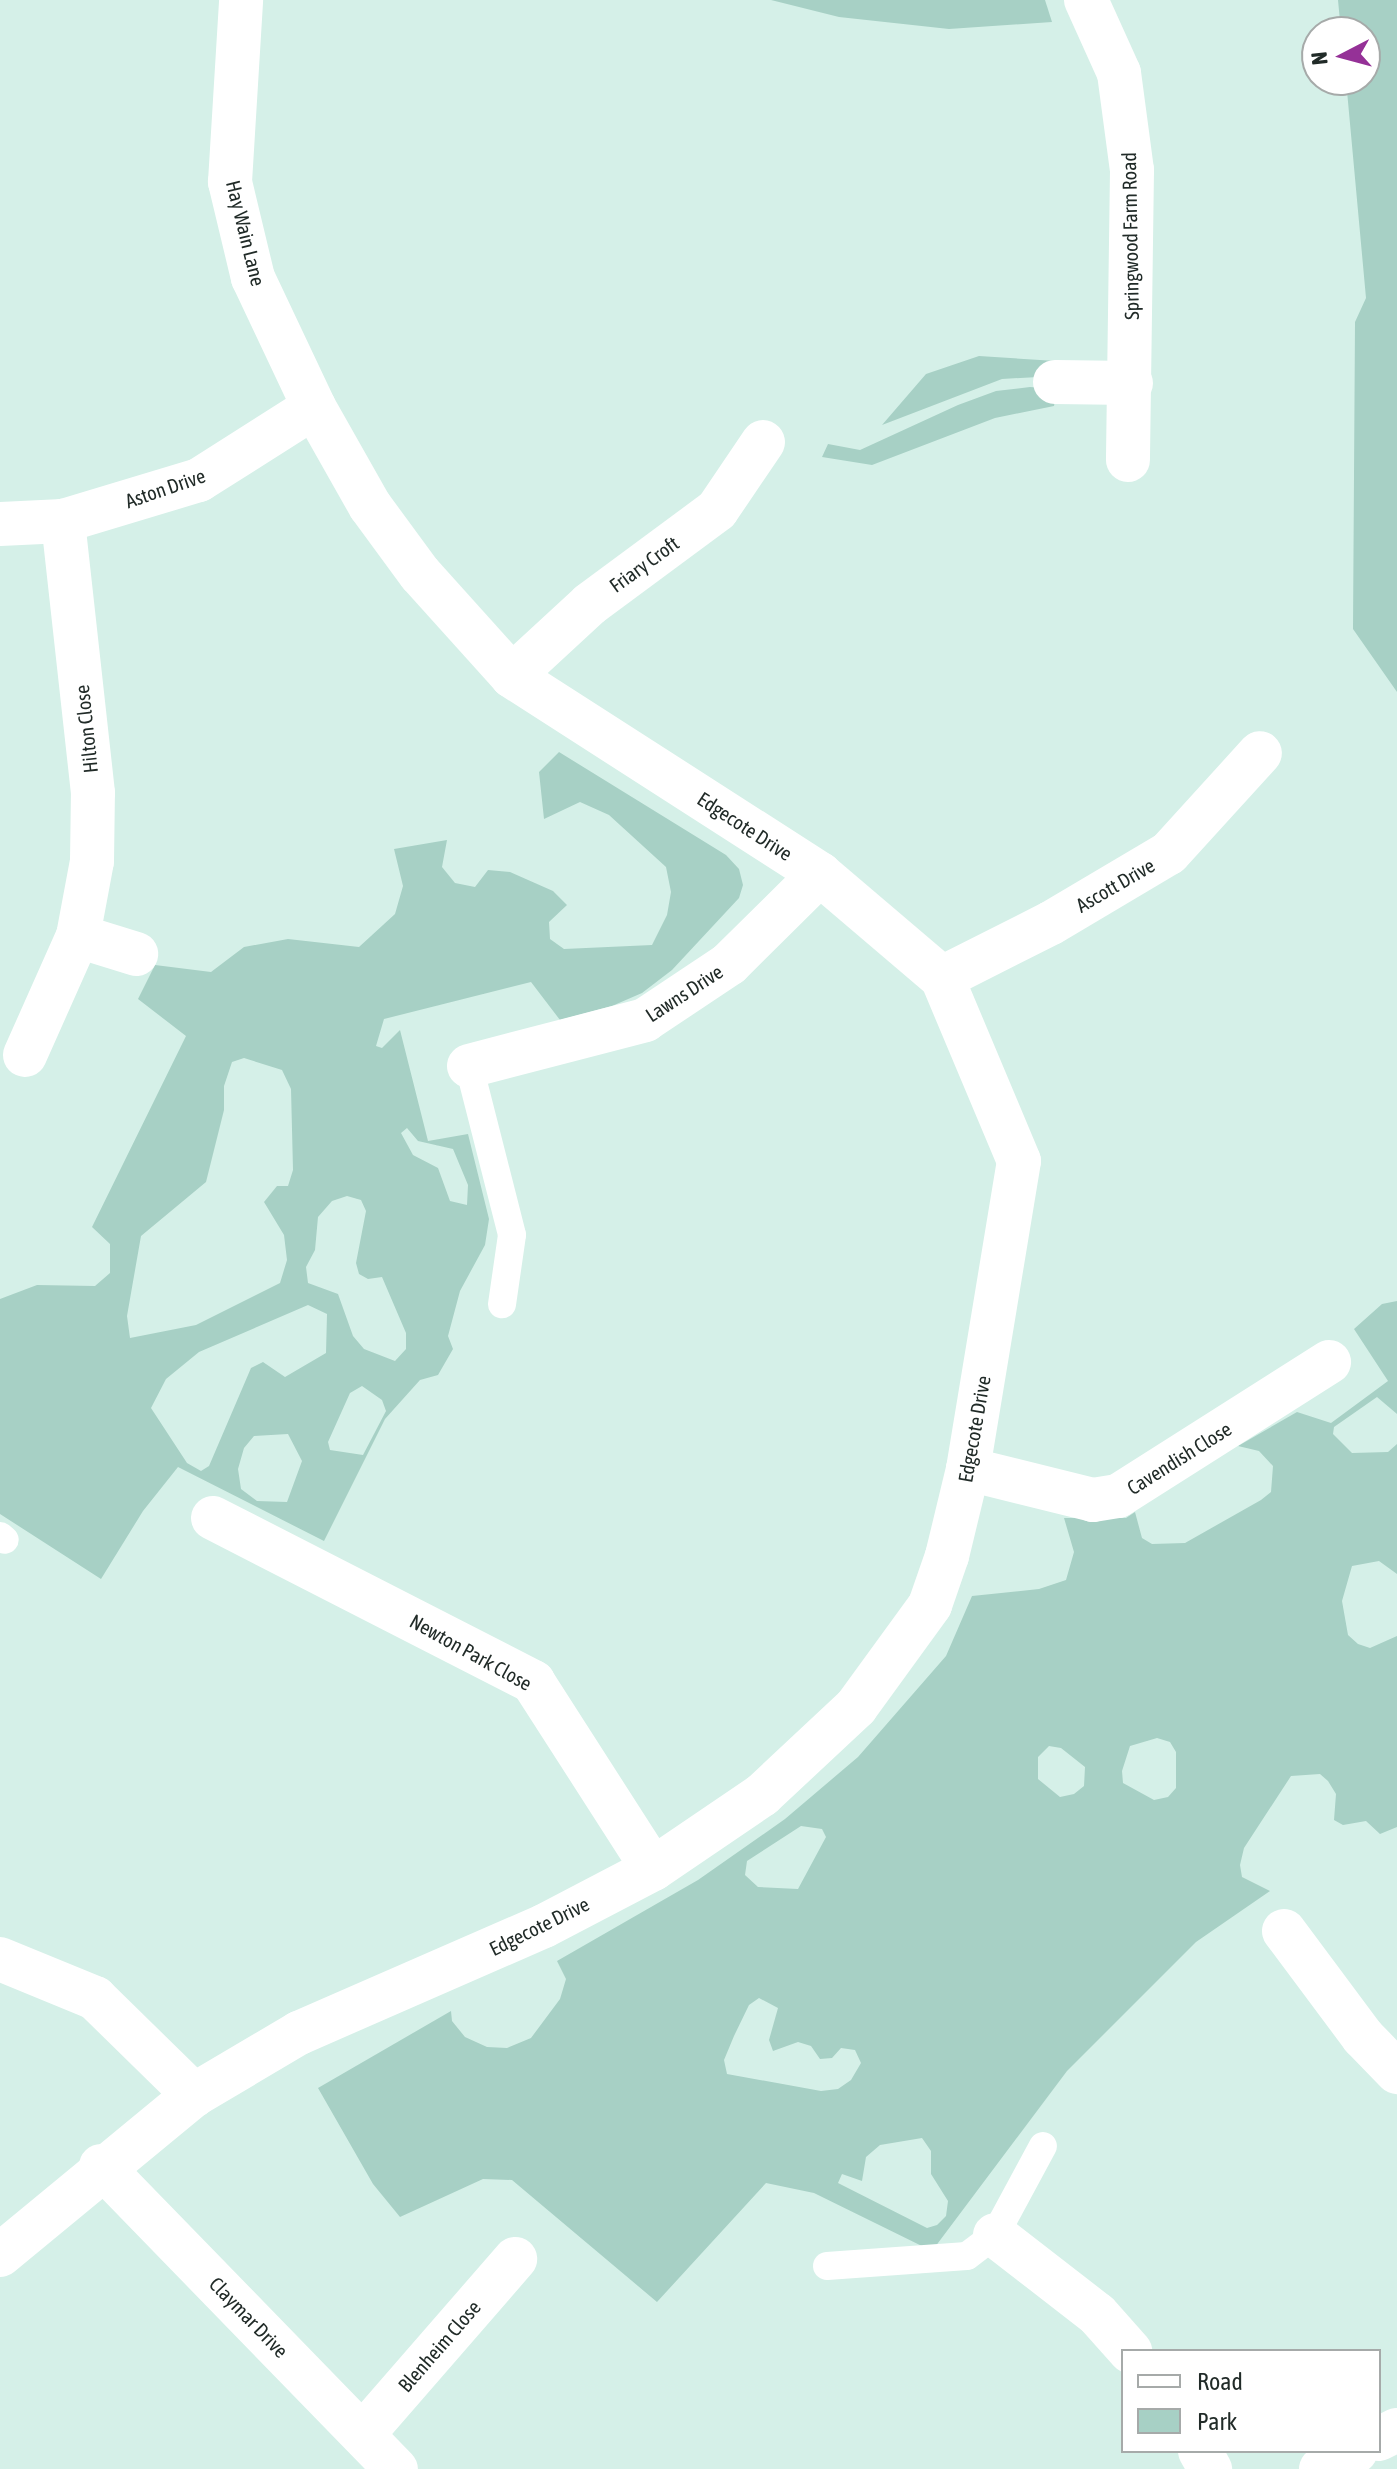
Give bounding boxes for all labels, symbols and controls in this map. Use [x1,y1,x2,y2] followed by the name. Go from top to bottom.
[1301,16,1381,96] north arrow
[1306,50,1333,66] text: N
[1117,152,1143,320] street label: Springwood Farm Road
[221,178,271,288] street label: Hay Wain Lane
[122,463,208,513] street label: Aston Drive
[605,531,683,597] street label: Friary Croft
[69,684,103,774] street label: Hilton Close
[693,786,797,866] street label: Edgecote Drive
[1071,853,1159,917] street label: Ascott Drive
[641,959,727,1027] street label: Lawns Drive
[953,1374,995,1484] street label: Edgecote Drive
[1122,1416,1236,1500] street label: Cavendish Close
[406,1609,536,1695] street label: Newton Park Close
[485,1892,593,1960] street label: Edgecote Drive
[205,2272,293,2362] street label: Claymar Drive
[393,2295,485,2397] street label: Blenheim Close
[1121,2349,1381,2453] legend
[1197,2368,1243,2395] text: Road
[1197,2408,1237,2435] text: Park

